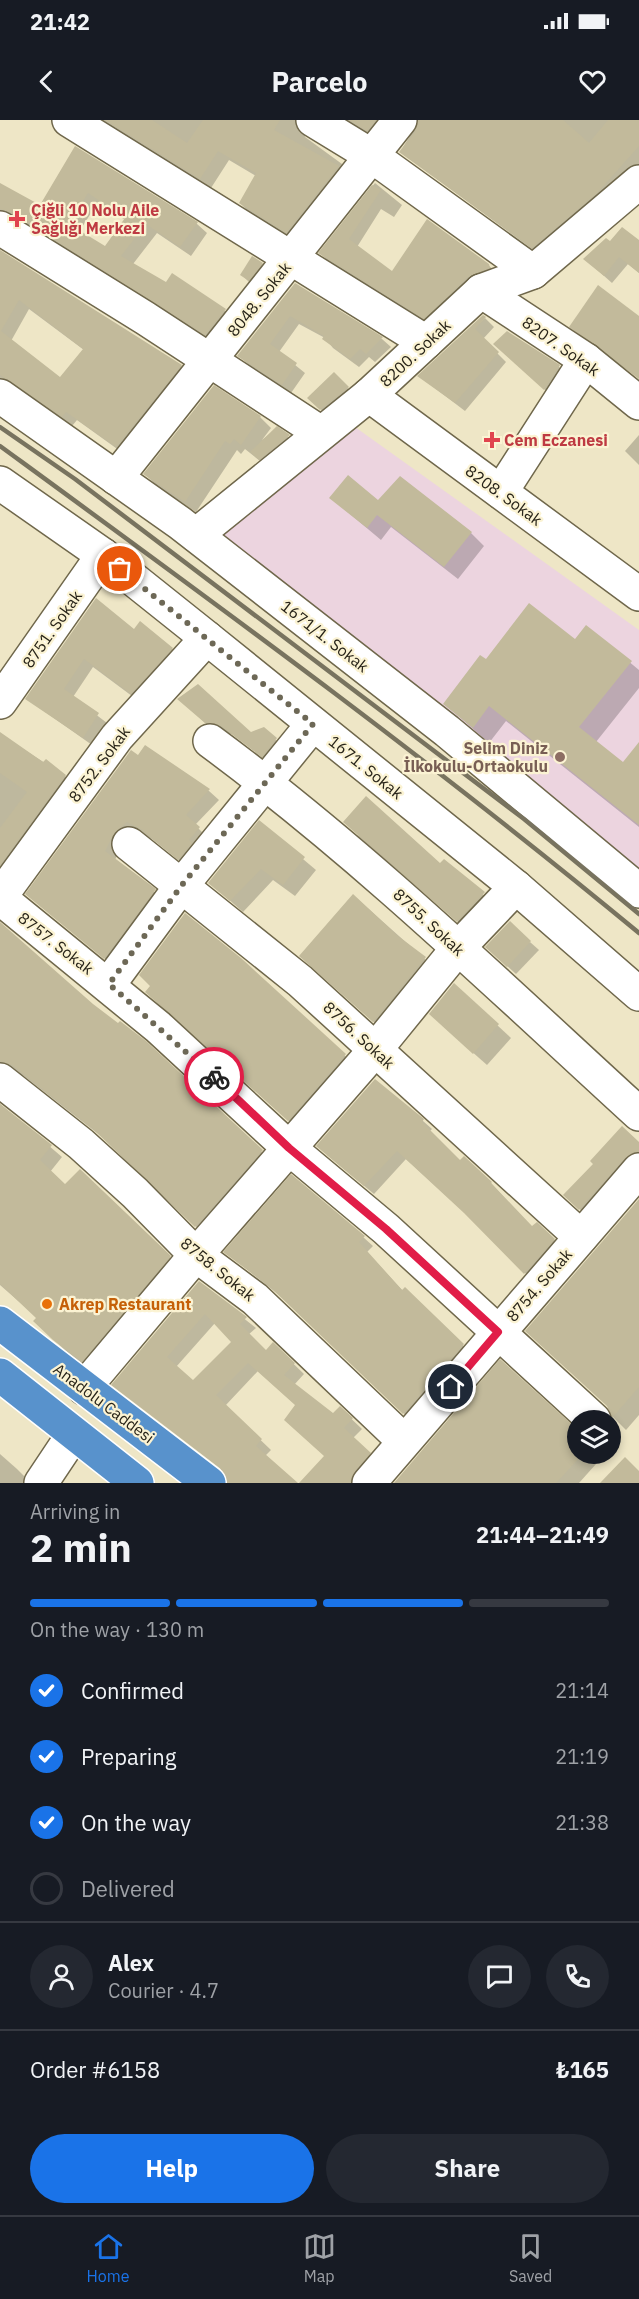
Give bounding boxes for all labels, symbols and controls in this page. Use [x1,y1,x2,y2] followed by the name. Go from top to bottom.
[30,7,90,36] text: 21:42
[272,64,367,99] text: Parcelo
[30,65,63,98] icon: back
[576,65,609,98] icon: heart
[31,200,159,238] place label: Çiğli 10 Nolu Aile Sağlığı Merkezi
[8,210,26,228] marker: Çiğli 10 Nolu Aile Sağlığı Merkezi
[223,257,295,340] street label: 8048. Sokak
[518,312,604,380] street label: 8207. Sokak
[375,315,455,391] street label: 8200. Sokak
[504,430,608,450] place label: Cem Eczanesi
[485,433,499,447] marker: Cem Eczanesi
[462,460,547,530] street label: 8208. Sokak
[94,543,145,594] pin
[103,552,136,585] icon: bag
[18,586,86,672] street label: 8751. Sokak
[277,596,373,677] street label: 1671/1. Sokak
[64,722,134,806] street label: 8752. Sokak
[325,731,408,803] street label: 1671. Sokak
[404,738,548,776] place label: Selim Diniz İlkokulu-Ortaokulu
[553,750,567,764] marker: Selim Diniz İlkokulu-Ortaokulu
[389,884,469,960] street label: 8755. Sokak
[14,907,98,979] street label: 8757. Sokak
[319,997,399,1073] street label: 8756. Sokak
[184,1047,244,1107] courier
[198,1061,231,1094] icon: bike
[177,1233,260,1305] street label: 8758. Sokak
[502,1244,576,1326] street label: 8754. Sokak
[59,1294,191,1314] place label: Akrep Restaurant
[40,1297,54,1311] marker: Akrep Restaurant
[50,1359,158,1447] street label: Anadolu Caddesi
[425,1361,476,1412] pin
[434,1370,467,1403] icon: home
[567,1410,621,1464] map controls
[567,1410,621,1464] button: layers
[30,1498,120,1525] text: Arriving in
[476,1520,609,1549] text: 21:44–21:49
[30,1522,132,1573] text: 2 min
[30,1616,204,1643] text: On the way · 130 m
[30,1674,63,1707] icon: check
[81,1676,184,1705] text: Confirmed
[555,1677,609,1704] text: 21:14
[30,1740,63,1773] icon: check
[81,1742,176,1771] text: Preparing
[555,1743,609,1770] text: 21:19
[30,1806,63,1839] icon: check
[81,1808,191,1837] text: On the way
[555,1809,609,1836] text: 21:38
[81,1874,175,1903] text: Delivered
[30,1945,93,2008] button: person
[468,1945,531,2008] button: chat
[546,1945,609,2008] button: phone
[108,1948,154,1977] text: Alex
[108,1977,219,2004] text: Courier · 4.7
[30,2055,160,2084] text: Order #6158
[556,2055,609,2084] text: ₺165
[30,2134,314,2203] button: Help
[326,2134,609,2203] button: Share
[87,2230,130,2286] tab: Home
[303,2230,336,2286] tab: Map
[509,2230,552,2286] tab: Saved

